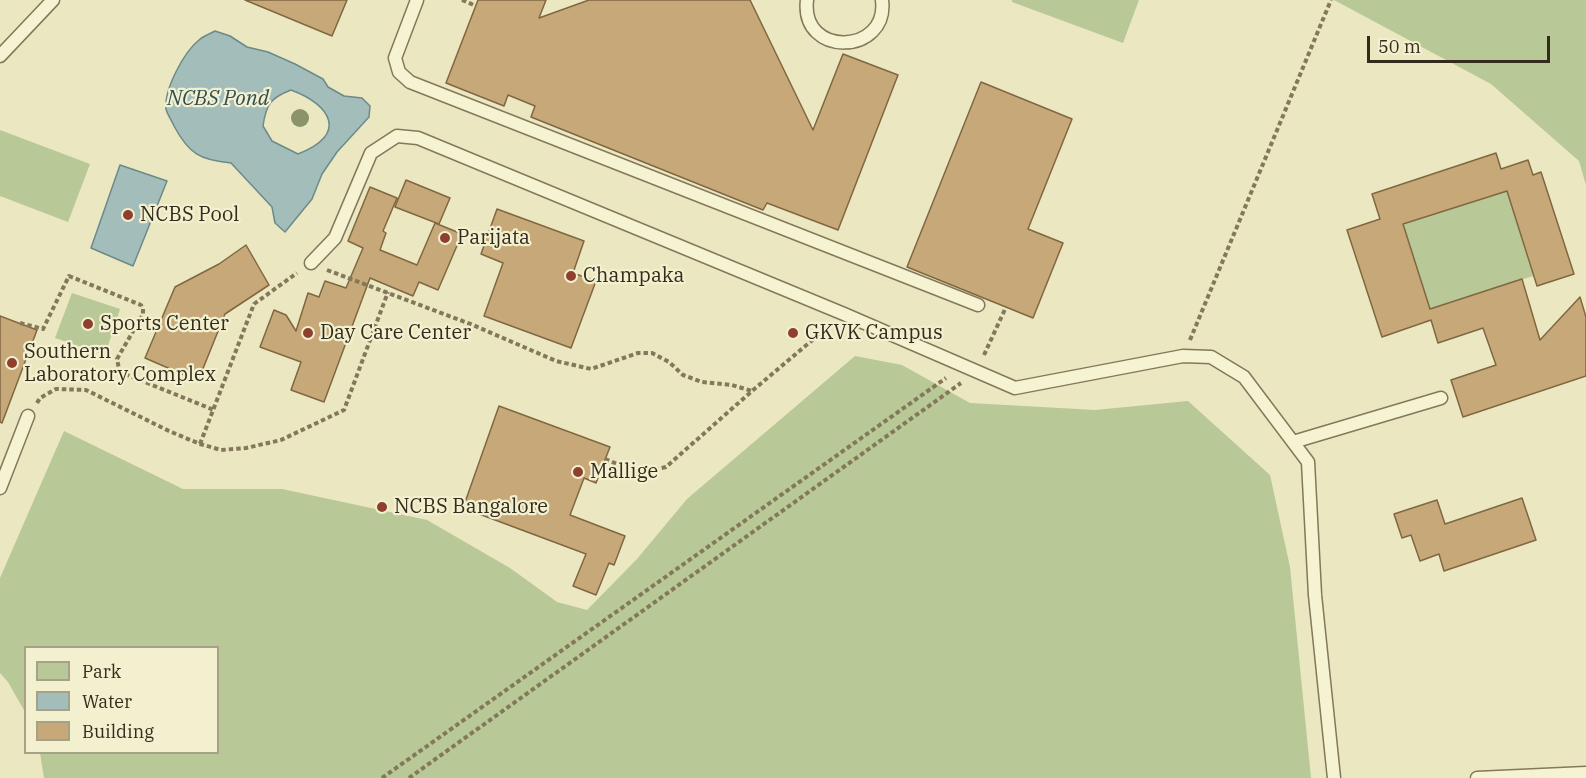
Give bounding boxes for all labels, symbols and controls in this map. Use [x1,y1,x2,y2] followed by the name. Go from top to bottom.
[1370,24,1553,62] scale bar
[1378,35,1421,58] text: 50 m
[167,86,269,112] water label: NCBS Pond
[140,203,239,227] place label: NCBS Pool
[121,208,135,222] marker: NCBS Pool
[457,226,530,250] place label: Parijata
[438,231,452,245] marker: Parijata
[583,264,684,288] place label: Champaka
[564,269,578,283] marker: Champaka
[100,312,229,336] place label: Sports Center
[81,317,95,331] marker: Sports Center
[320,321,471,345] place label: Day Care Center
[805,321,943,345] place label: GKVK Campus
[301,326,315,340] marker: Day Care Center
[786,326,800,340] marker: GKVK Campus
[24,340,216,387] place label: Southern Laboratory Complex
[5,356,19,370] marker: Southern Laboratory Complex
[590,460,658,484] place label: Mallige
[571,465,585,479] marker: Mallige
[394,495,548,519] place label: NCBS Bangalore
[375,500,389,514] marker: NCBS Bangalore
[24,646,219,754] legend
[82,660,121,683] text: Park
[82,690,132,713] text: Water
[82,720,154,743] text: Building

